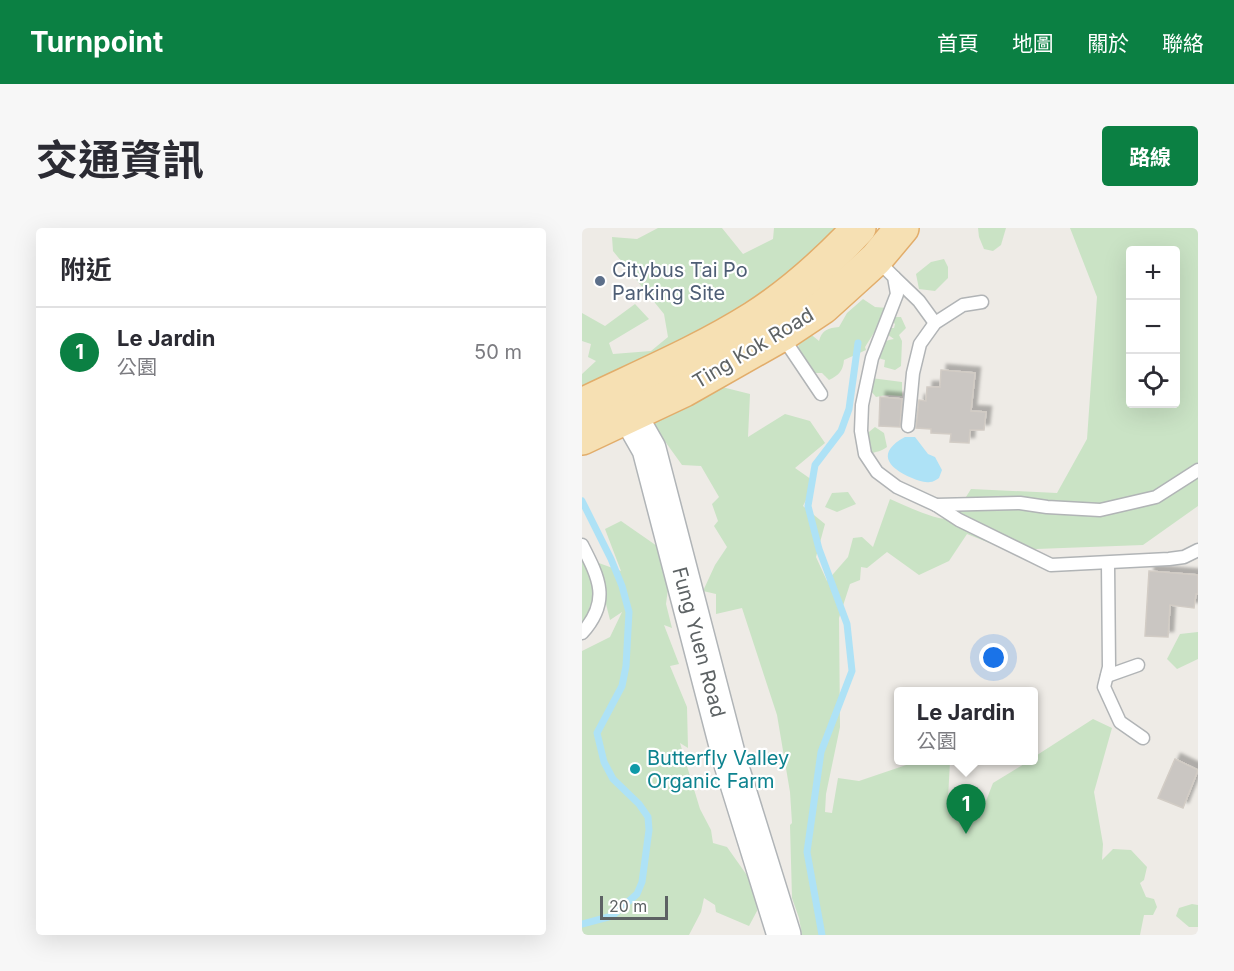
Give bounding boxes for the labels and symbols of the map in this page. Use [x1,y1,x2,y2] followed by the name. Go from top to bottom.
[612,258,748,305] place label: Citybus Tai Po Parking Site
[593,274,607,288] marker: Citybus Tai Po Parking Site
[688,302,818,394] street label: Ting Kok Road
[667,564,731,720] street label: Fung Yuen Road
[979,643,1008,672] your location
[647,746,789,793] place label: Butterfly Valley Organic Farm
[628,762,642,776] marker: Butterfly Valley Organic Farm
[946,784,986,834] pin: 1
[600,893,668,920] scale bar

